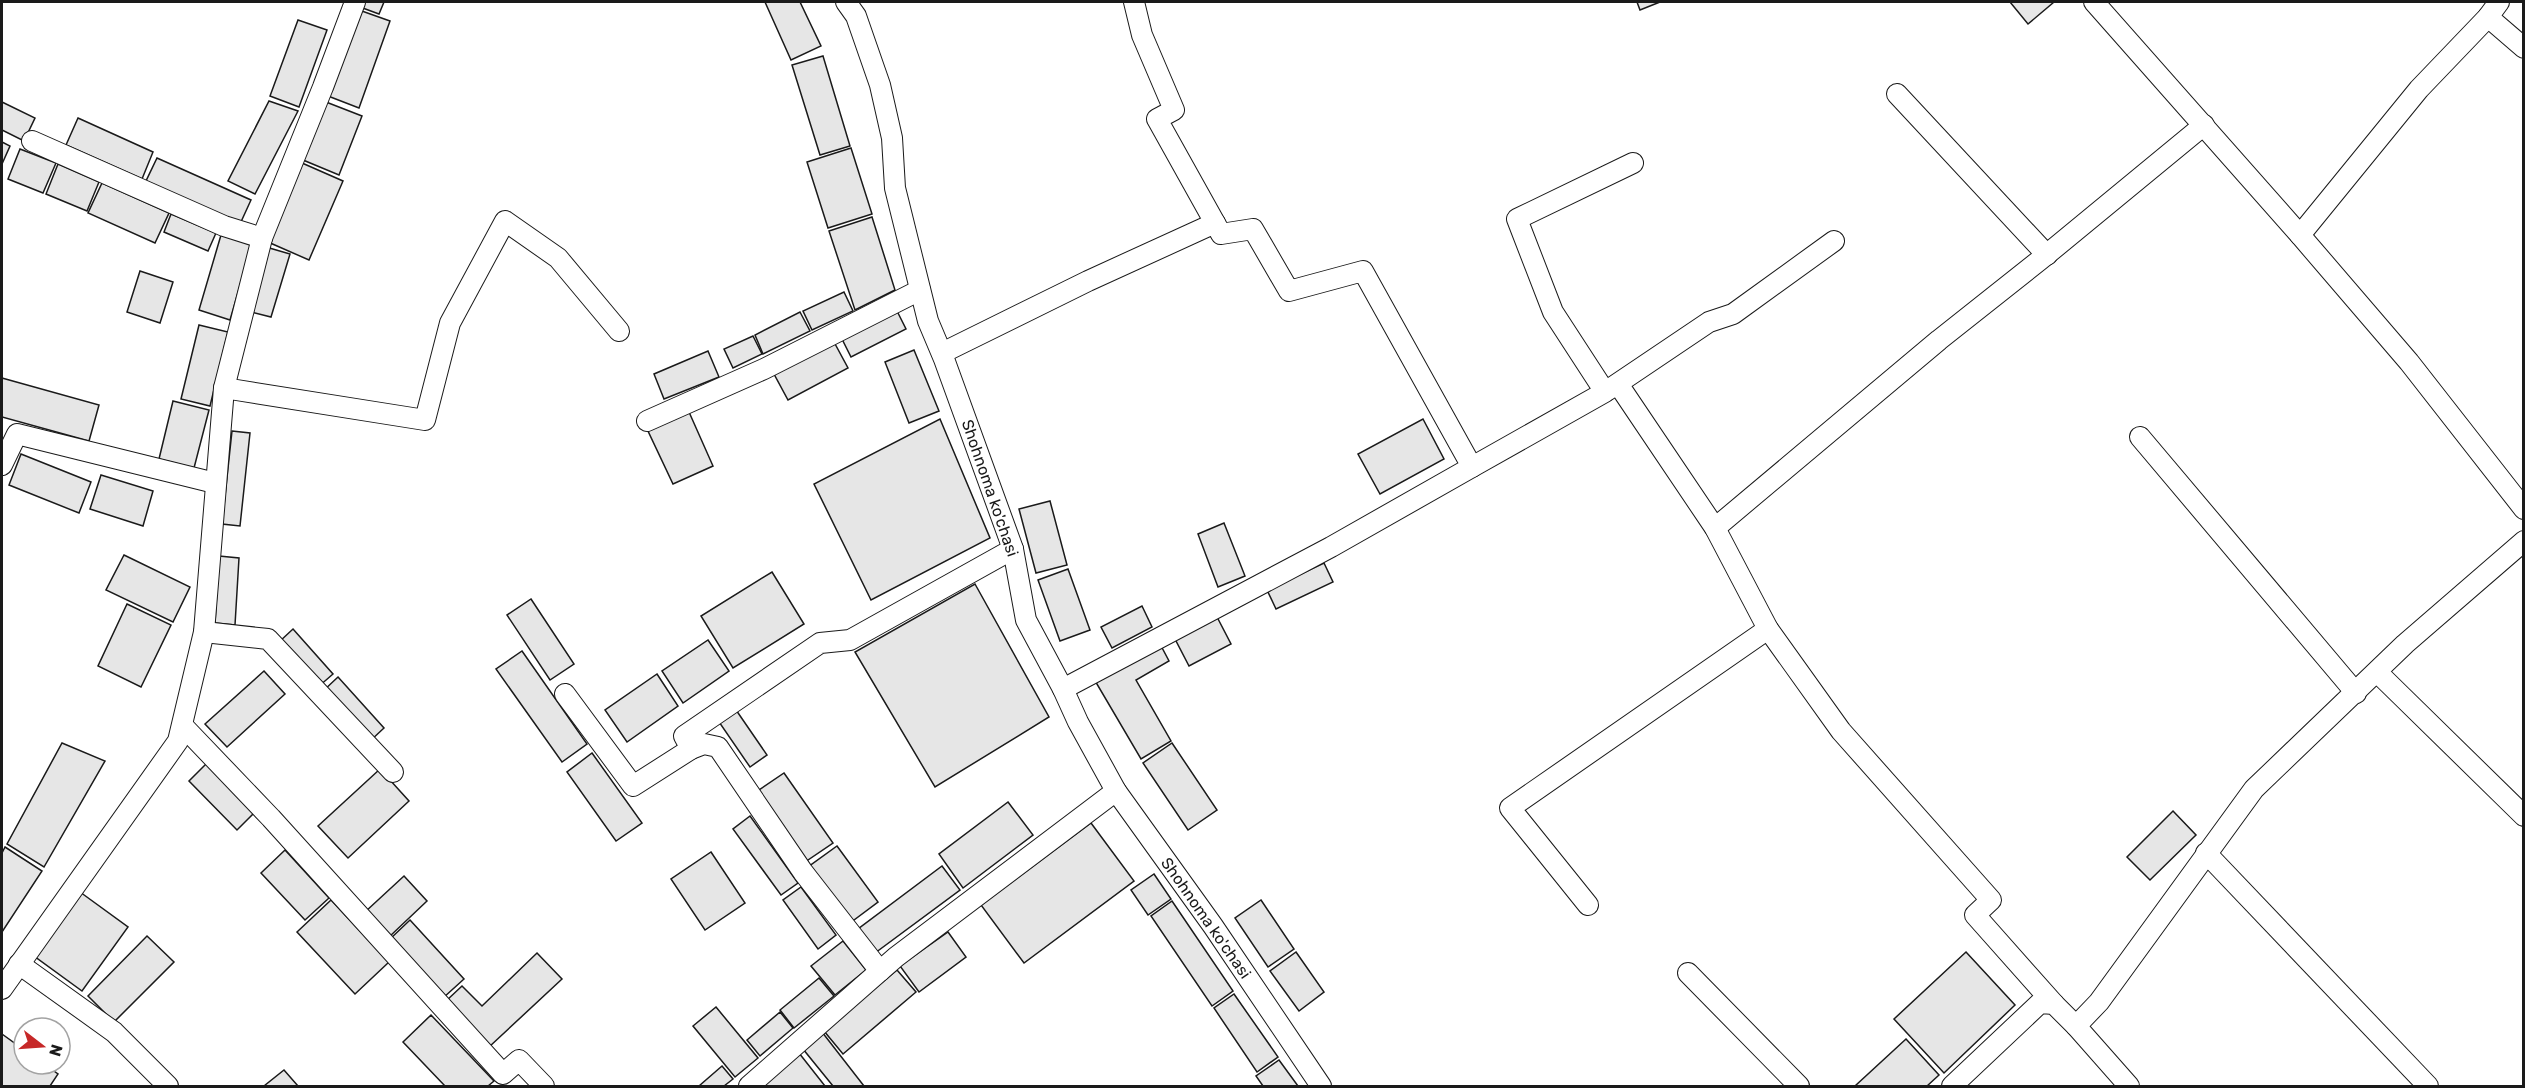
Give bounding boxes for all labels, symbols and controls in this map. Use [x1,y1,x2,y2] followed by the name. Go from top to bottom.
[958,417,1022,559] street label: Shohnoma ko'chasi
[1157,854,1255,982] street label: Shohnoma ko'chasi
[12,1016,72,1076] north arrow
[45,1042,67,1059] text: N

